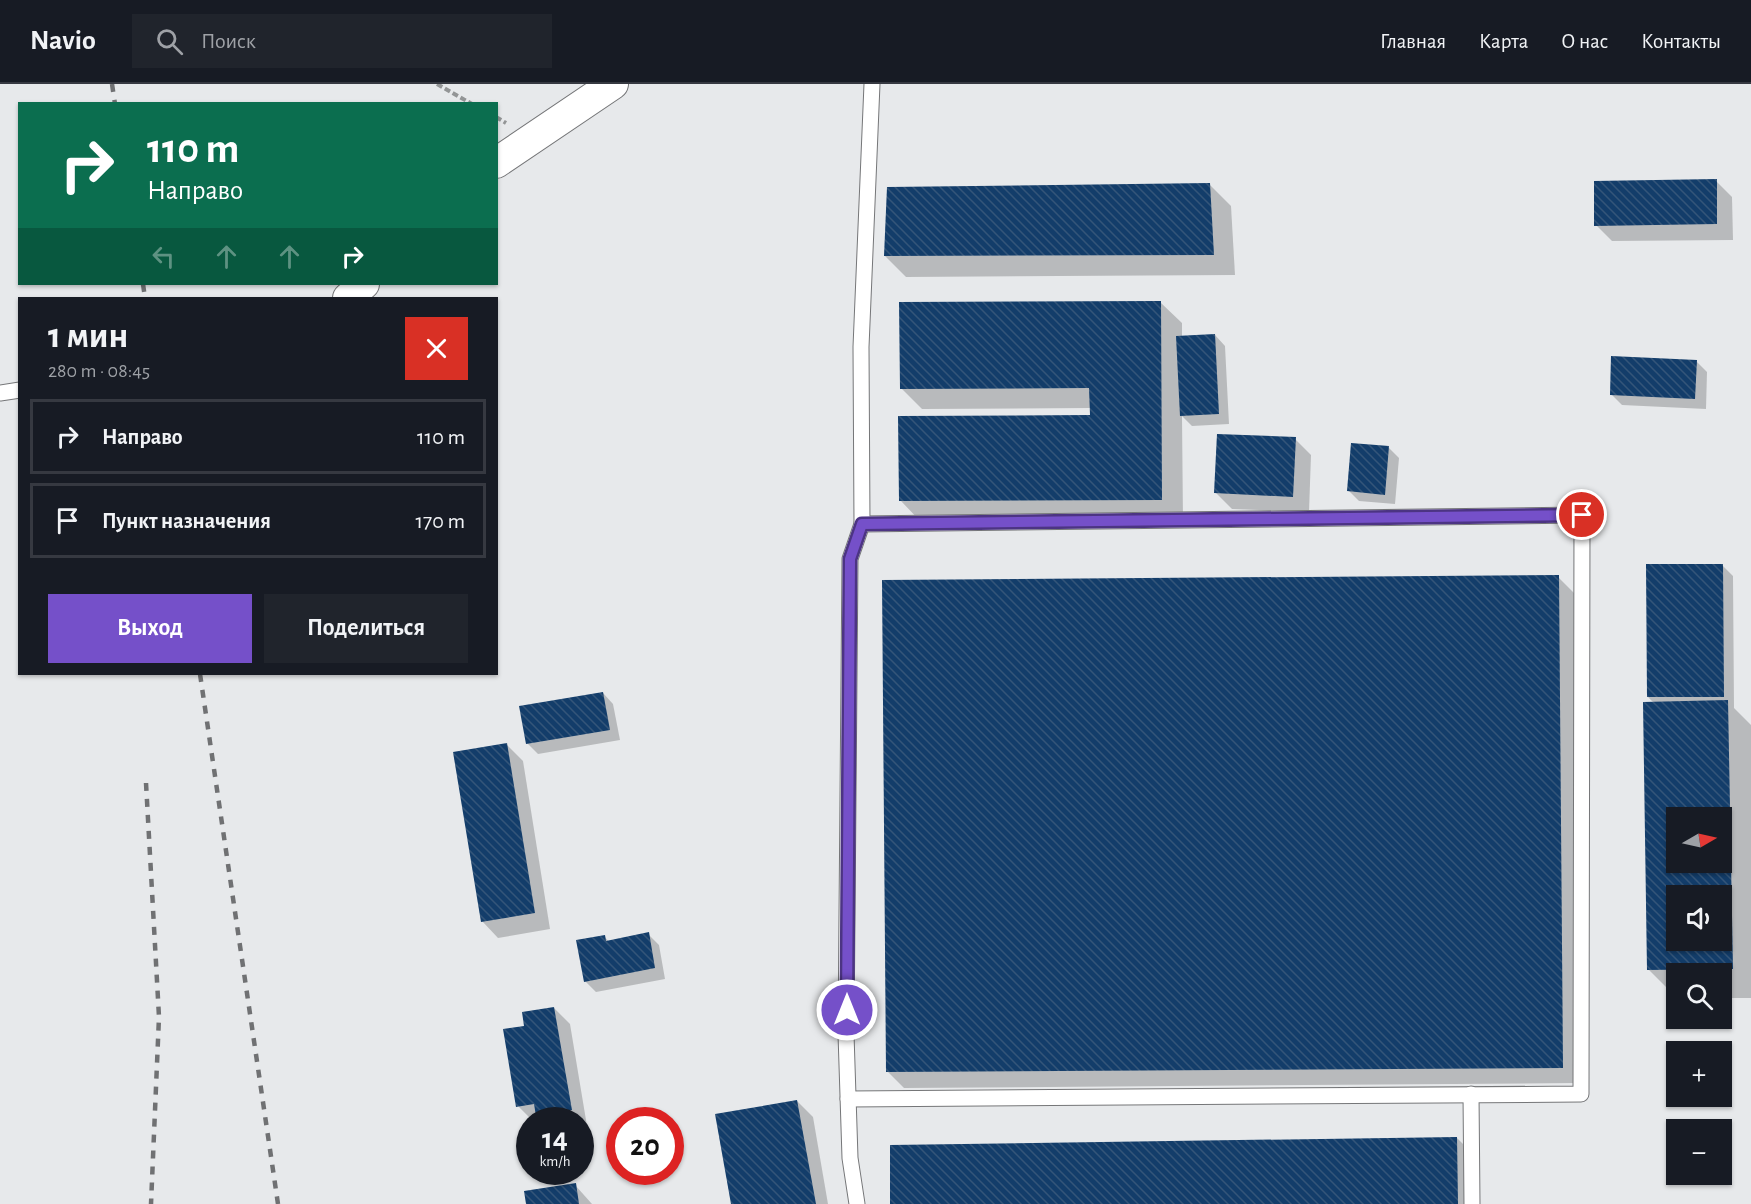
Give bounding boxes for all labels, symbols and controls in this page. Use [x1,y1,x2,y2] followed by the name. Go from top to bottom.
[132,14,552,68] search box
[153,25,186,58] icon: search
[30,27,96,55] text: Navio
[201,30,256,52] text: Поиск
[1380,31,1446,52] text: Главная
[1479,31,1528,52] text: Карта
[1561,31,1608,52] text: О нас
[1641,31,1721,52] text: Контакты
[48,126,126,204] icon: right
[147,128,239,170] text: 110 m
[147,177,243,204] text: Направо
[147,240,180,273] icon: left
[210,240,243,273] icon: ahead
[273,240,306,273] icon: ahead
[336,240,369,273] icon: right
[405,317,468,380] button: close
[48,318,128,354] text: 1 мин
[48,361,150,381] text: 280 m · 08:45
[51,420,84,453] icon: right
[102,426,183,448] text: Направо
[417,426,465,448] text: 110 m
[1556,489,1607,540] pin
[1565,498,1598,531] icon: arrive
[51,504,84,537] icon: arrive
[102,510,271,532] text: Пункт назначения
[415,510,465,532] text: 170 m
[48,594,252,663] button: Выход
[264,594,468,663] button: Поделиться
[1666,807,1732,873] north arrow
[1666,807,1732,1185] map controls
[1666,885,1732,951] button: sound
[1666,963,1732,1029] button: search
[815,978,879,1042] position arrow
[1666,1041,1732,1107] button: +
[606,1107,684,1185] speed limit sign: 20
[1666,1119,1732,1185] button: −
[542,1124,568,1154] text: 14
[540,1154,570,1169] text: km/h

